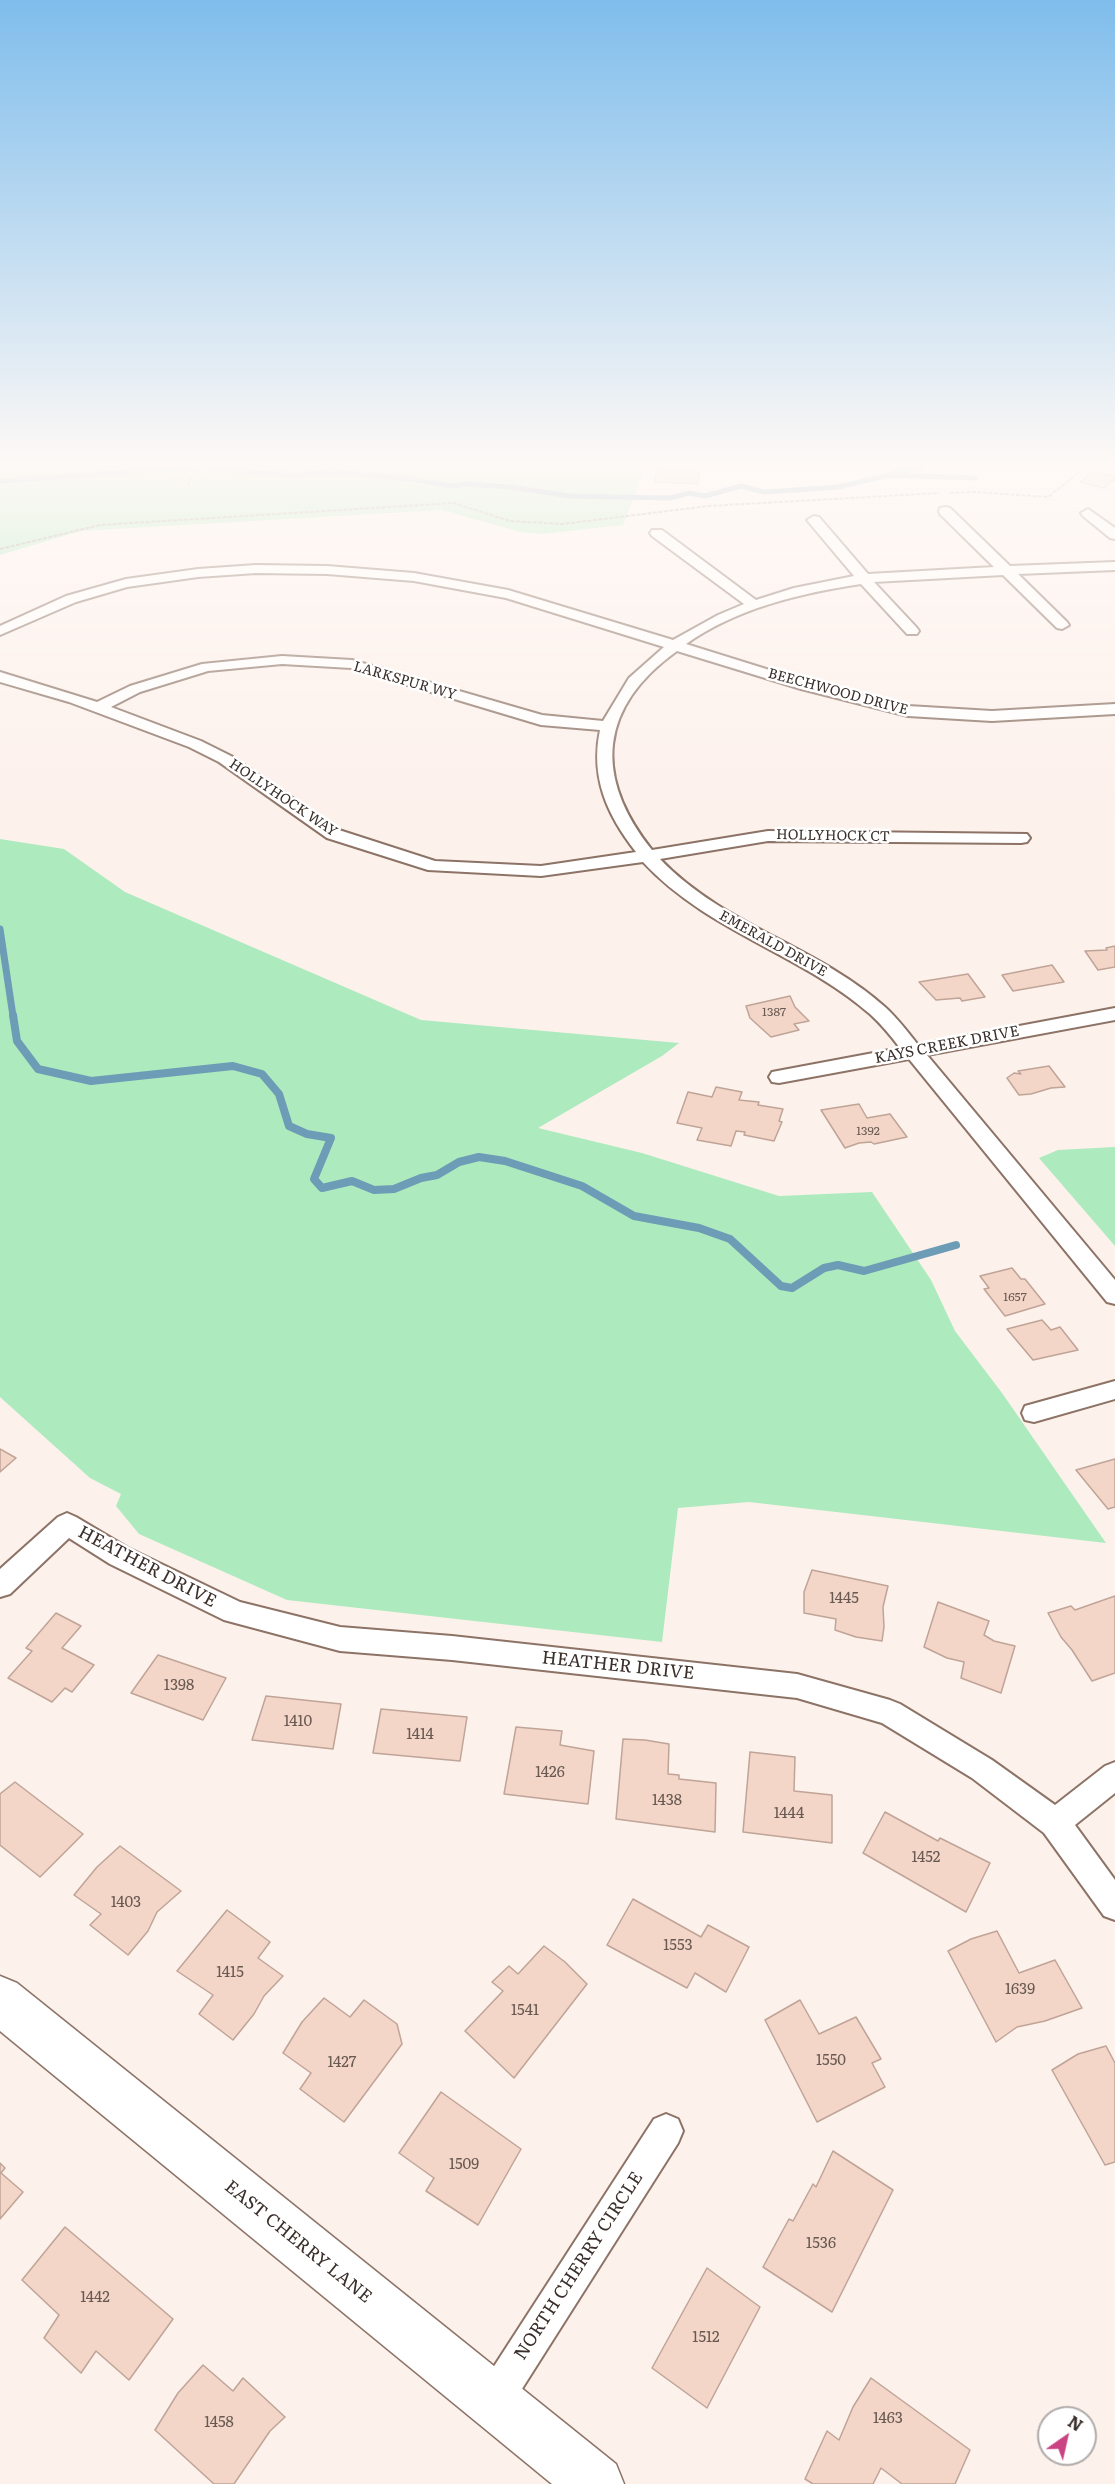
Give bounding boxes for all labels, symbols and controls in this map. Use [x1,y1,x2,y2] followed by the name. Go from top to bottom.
[352,658,458,704] street label: LARKSPUR WY
[766,665,910,719] street label: BEECHWOOD DRIVE
[226,756,340,840] street label: HOLLYHOCK WAY
[776,827,890,845] street label: HOLLYHOCK CT
[716,907,830,981] street label: EMERALD DRIVE
[762,1005,786,1019] house number: 1387
[873,1022,1021,1068] street label: KAYS CREEK DRIVE
[856,1124,880,1138] house number: 1392
[1003,1290,1027,1304] house number: 1657
[74,1521,220,1613] street label: HEATHER DRIVE
[829,1590,859,1608] house number: 1445
[541,1647,695,1685] street label: HEATHER DRIVE
[164,1677,194,1695] house number: 1398
[284,1713,312,1731] house number: 1410
[406,1726,434,1744] house number: 1414
[535,1764,565,1782] house number: 1426
[652,1792,682,1810] house number: 1438
[774,1805,804,1823] house number: 1444
[912,1849,940,1867] house number: 1452
[111,1894,141,1912] house number: 1403
[663,1937,693,1955] house number: 1553
[216,1964,244,1982] house number: 1415
[1005,1981,1035,1999] house number: 1639
[511,2002,539,2020] house number: 1541
[816,2052,846,2070] house number: 1550
[328,2054,356,2072] house number: 1427
[449,2156,479,2174] house number: 1509
[510,2168,648,2364] street label: NORTH CHERRY CIRCLE
[220,2176,376,2308] street label: EAST CHERRY LANE
[806,2235,836,2253] house number: 1536
[80,2289,110,2307] house number: 1442
[692,2329,720,2347] house number: 1512
[1037,2406,1097,2466] north arrow
[1064,2409,1088,2436] text: N
[873,2410,903,2428] house number: 1463
[204,2414,234,2432] house number: 1458

